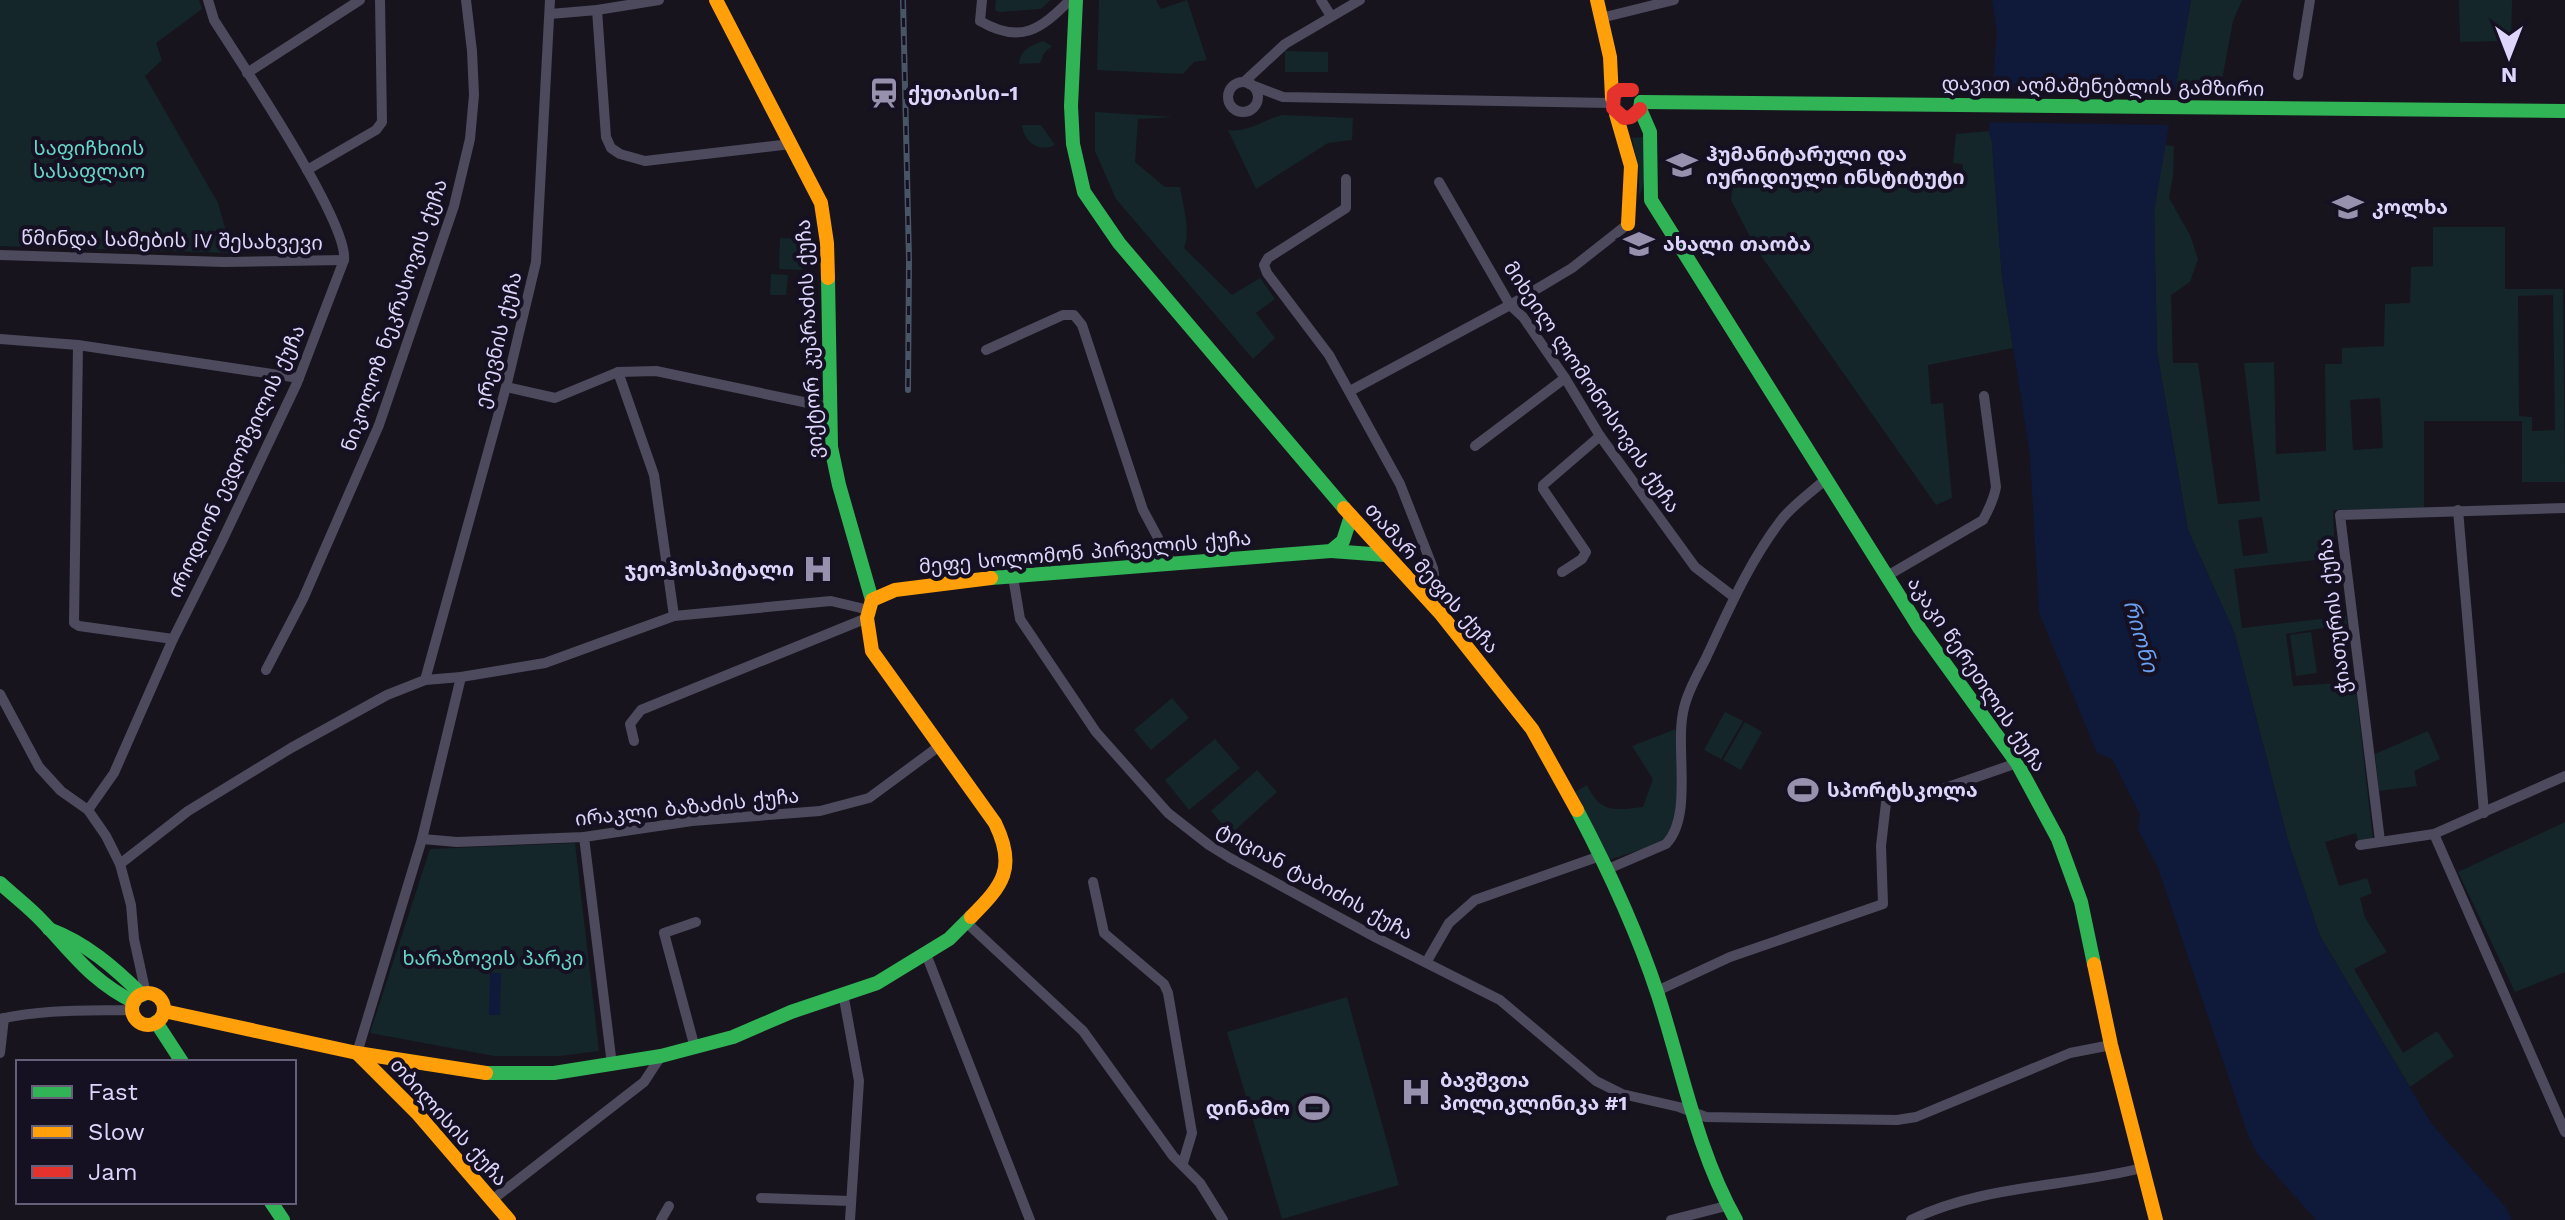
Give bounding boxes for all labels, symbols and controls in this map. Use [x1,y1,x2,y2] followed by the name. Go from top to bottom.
[2469,16,2549,96] north arrow
[2501,63,2517,88] text: N
[1941,71,2265,102] street label: დავით აღმაშენებლის გამზირი
[867,76,901,110] station icon: ქუთაისი-1
[908,81,1018,105] place label: ქუთაისი-1
[33,136,145,184] park label: საფიჩხიის სასაფლაო
[1706,142,1965,190] place label: ჰუმანიტარული და იურიდიული ინსტიტუტი
[1665,148,1699,182] school or university icon: ჰუმანიტარული და იურიდიული ინსტიტუტი
[336,176,453,455] street label: ნიკოლოზ ნეკრასოვის ქუჩა
[2331,190,2365,224] school or university icon: კოლხა
[2372,195,2448,219] place label: კოლხა
[791,219,827,459] street label: ვიქტორ კუპრაძის ქუჩა
[21,225,323,256] street label: წმინდა სამების IV შესახვევი
[1622,227,1656,261] school or university icon: ახალი თაობა
[1663,232,1811,256] place label: ახალი თაობა
[1498,257,1685,518] street label: მიხეილ ლომონოსოვის ქუჩა
[469,269,527,411] street label: ერევნის ქუჩა
[162,321,311,602] street label: იროდიონ ევდოშვილის ქუჩა
[1360,498,1504,658] street label: თამარ მეფის ქუჩა
[918,526,1252,579] street label: მეფე სოლომონ პირველის ქუჩა
[2313,537,2355,695] street label: ჭიათურის ქუჩა
[801,552,835,586] hospital icon: ჯეოჰოსპიტალი
[625,557,794,581] place label: ჯეოჰოსპიტალი
[1902,572,2051,777] street label: აკაკი წერეთლის ქუჩა
[2119,597,2164,676] water label: რიონი
[1786,773,1820,807] sports icon: სპორტსკოლა
[1827,778,1978,802] place label: სპორტსკოლა
[574,783,800,832] street label: ირაკლი ბაზაძის ქუჩა
[1213,817,1417,945] street label: ტიციან ტაბიძის ქუჩა
[402,946,584,970] park label: ხარაზოვის პარკი
[385,1053,513,1192] street label: თბილისის ქუჩა
[16,1060,296,1204] legend
[1440,1068,1627,1115] place label: ბავშვთა პოლიკლინიკა #1
[1399,1075,1433,1109] hospital icon: ბავშვთა პოლიკლინიკა #1
[88,1078,138,1106] text: Fast
[1297,1091,1331,1125] sports icon: დინამო
[1206,1096,1290,1121] place label: დინამო
[88,1118,145,1146] text: Slow
[88,1158,138,1186] text: Jam

